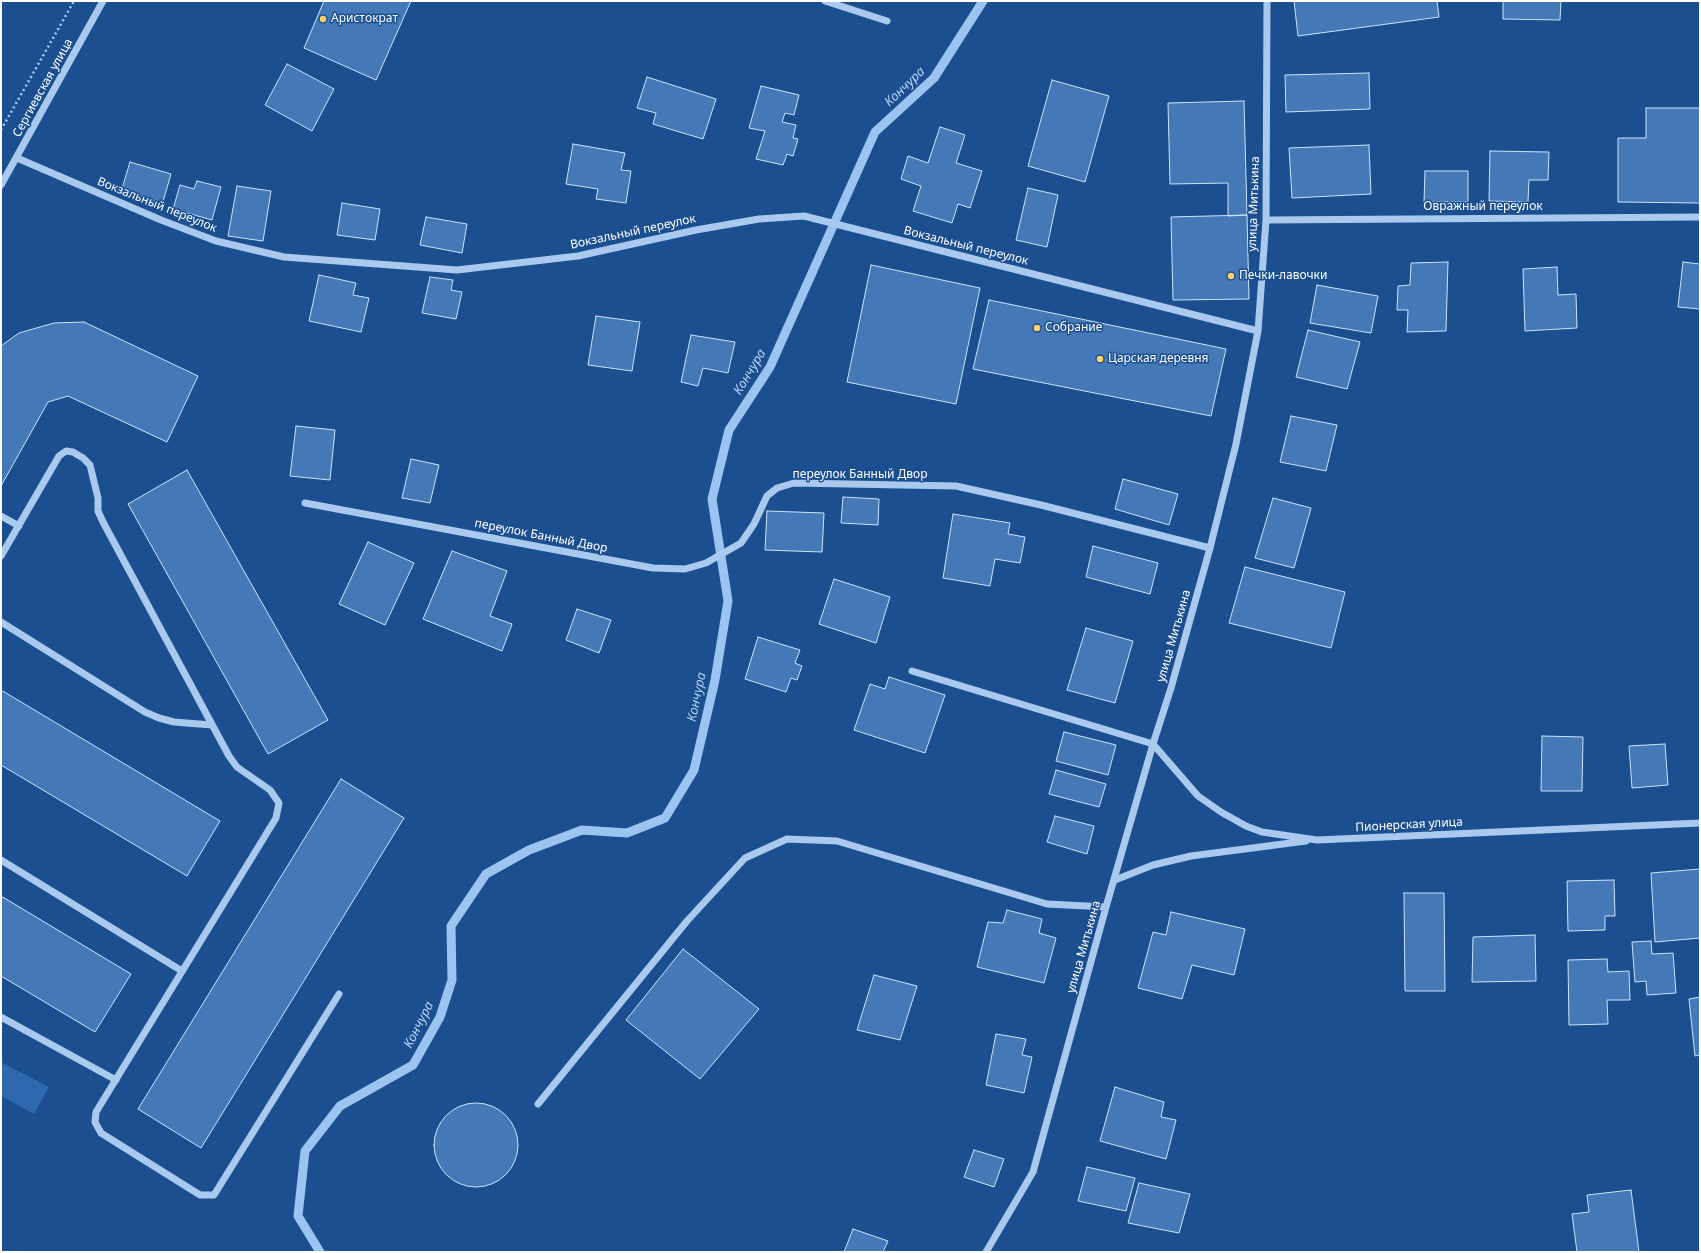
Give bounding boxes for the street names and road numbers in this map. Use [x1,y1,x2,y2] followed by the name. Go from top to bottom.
[10,36,76,140] street label: Сергиевская улица
[1245,156,1263,252] street label: улица Митькина
[95,174,219,236] street label: Вокзальный переулок
[1423,200,1543,214] street label: Овражный переулок
[569,212,697,252] street label: Вокзальный переулок
[902,224,1030,268] street label: Вокзальный переулок
[793,468,927,482] street label: переулок Банный Двор
[473,516,609,556] street label: переулок Банный Двор
[1154,588,1194,684] street label: улица Митькина
[1355,815,1463,835] street label: Пионерская улица
[1064,899,1104,995] street label: улица Митькина

